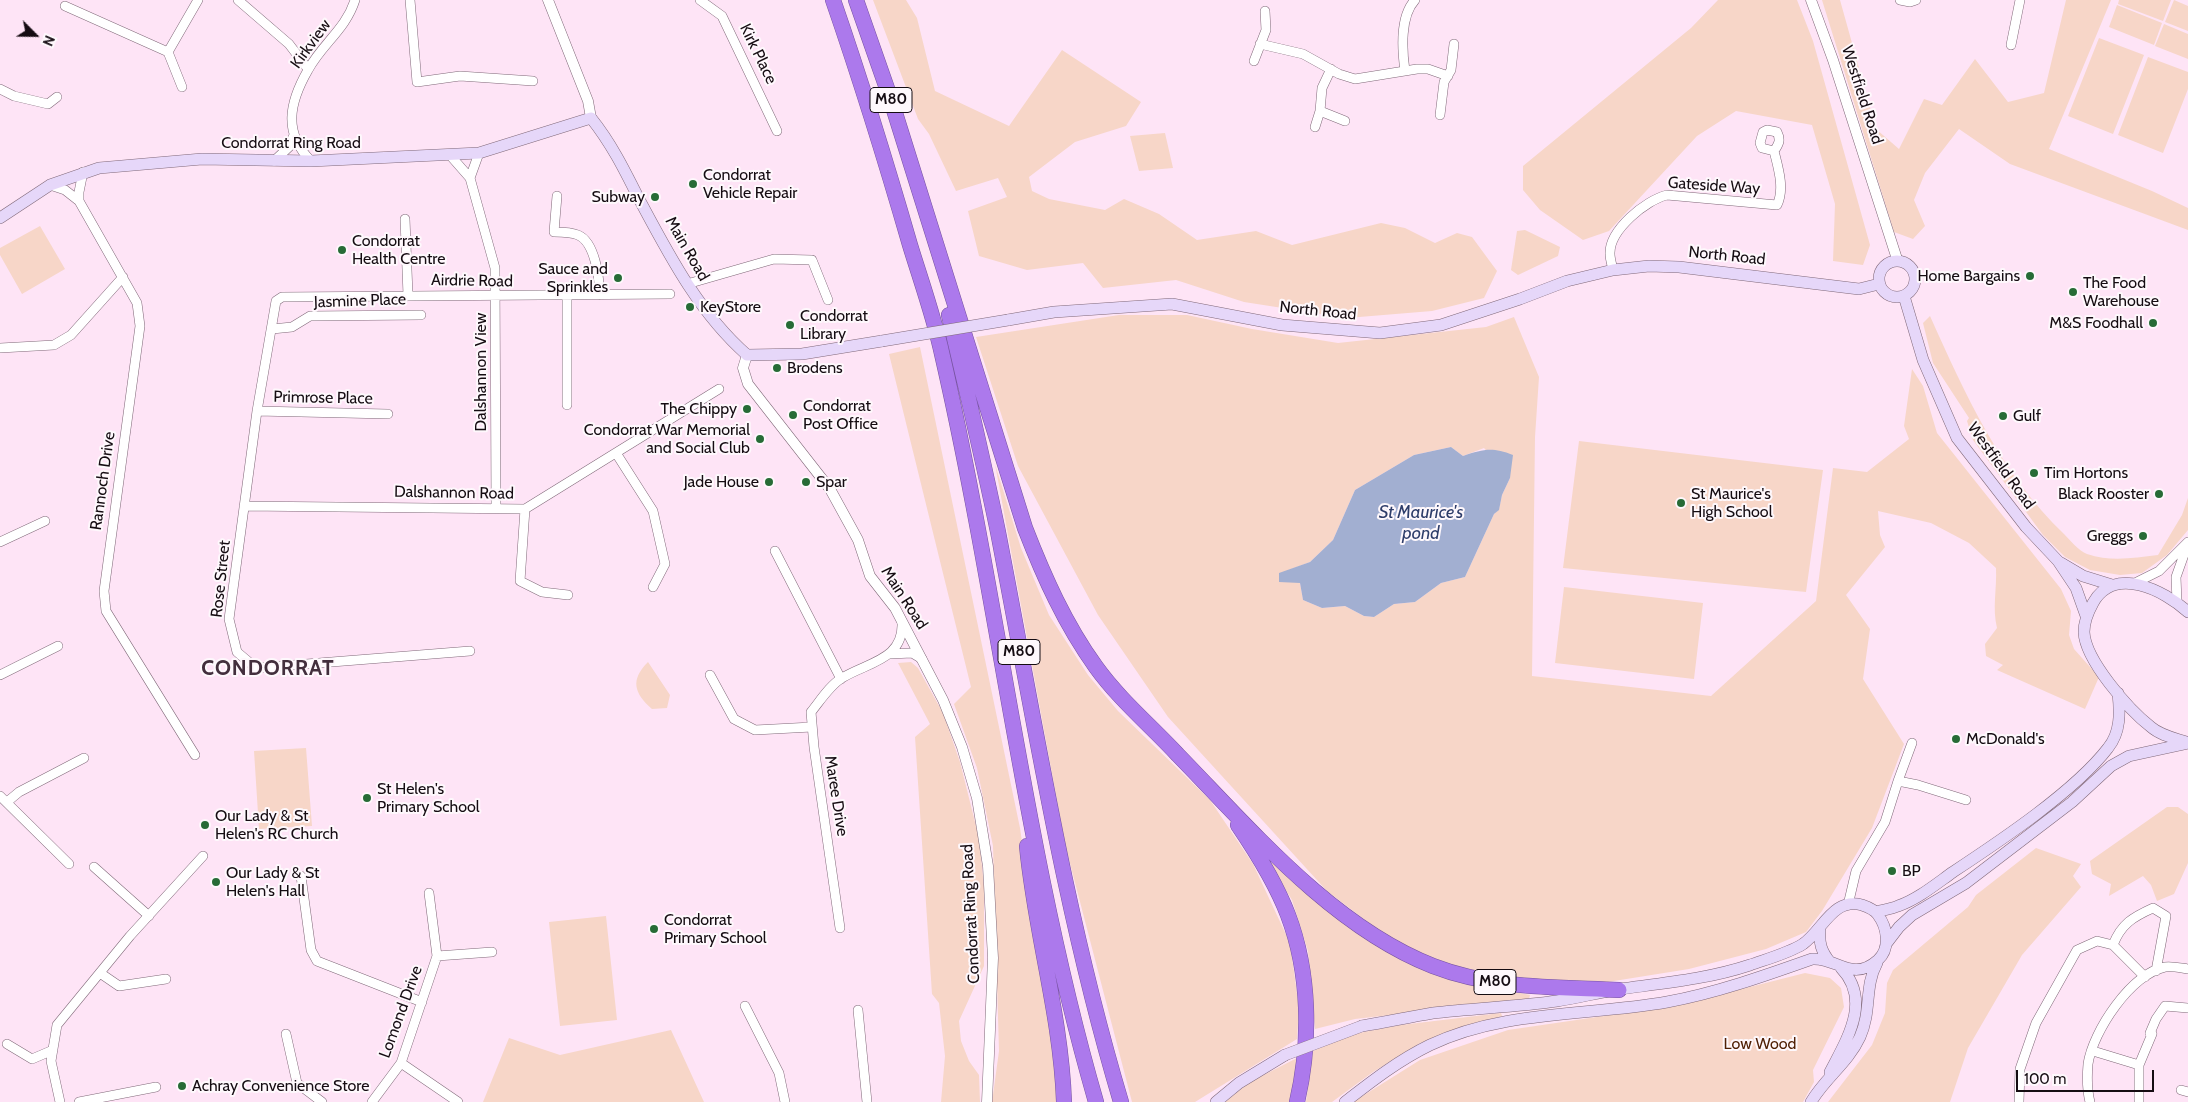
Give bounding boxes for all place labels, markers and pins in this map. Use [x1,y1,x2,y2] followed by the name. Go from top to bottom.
[703,165,797,203] place label: Condorrat Vehicle Repair
[687,178,699,190] marker: Condorrat Vehicle Repair
[592,187,645,207] place label: Subway
[649,191,661,203] marker: Subway
[352,231,445,269] place label: Condorrat Health Centre
[336,244,348,256] marker: Condorrat Health Centre
[538,259,608,297] place label: Sauce and Sprinkles
[1918,266,2020,286] place label: Home Bargains
[2024,270,2036,282] marker: Home Bargains
[612,272,624,284] marker: Sauce and Sprinkles
[2083,273,2159,311] place label: The Food Warehouse
[2067,286,2079,298] marker: The Food Warehouse
[700,297,761,317] place label: KeyStore
[684,301,696,313] marker: KeyStore
[800,306,868,344] place label: Condorrat Library
[2049,313,2143,333] place label: M&S Foodhall
[2147,317,2159,329] marker: M&S Foodhall
[784,319,796,331] marker: Condorrat Library
[787,358,843,378] place label: Brodens
[771,362,783,374] marker: Brodens
[803,396,878,434] place label: Condorrat Post Office
[660,399,737,419] place label: The Chippy
[741,403,753,415] marker: The Chippy
[2013,406,2041,426] place label: Gulf
[787,409,799,421] marker: Condorrat Post Office
[1997,410,2009,422] marker: Gulf
[584,420,750,458] place label: Condorrat War Memorial and Social Club
[754,433,766,445] marker: Condorrat War Memorial and Social Club
[2044,463,2128,483] place label: Tim Hortons
[2028,467,2040,479] marker: Tim Hortons
[684,472,759,492] place label: Jade House
[816,472,847,492] place label: Spar
[763,476,775,488] marker: Jade House
[800,476,812,488] marker: Spar
[1691,484,1772,522] place label: St Maurice's High School
[2058,484,2149,504] place label: Black Rooster
[2153,488,2165,500] marker: Black Rooster
[1675,497,1687,509] marker: St Maurice's High School
[2087,526,2133,546] place label: Greggs
[2137,530,2149,542] marker: Greggs
[1966,729,2045,749] place label: McDonald's
[1950,733,1962,745] marker: McDonald's
[377,779,480,817] place label: St Helen's Primary School
[361,792,373,804] marker: St Helen's Primary School
[215,806,338,844] place label: Our Lady & St Helen's RC Church
[199,819,211,831] marker: Our Lady & St Helen's RC Church
[1902,861,1921,881] place label: BP
[226,863,319,901] place label: Our Lady & St Helen's Hall
[1886,865,1898,877] marker: BP
[210,876,222,888] marker: Our Lady & St Helen's Hall
[664,910,767,948] place label: Condorrat Primary School
[648,923,660,935] marker: Condorrat Primary School
[192,1076,369,1096] place label: Achray Convenience Store
[176,1080,188,1092] marker: Achray Convenience Store

